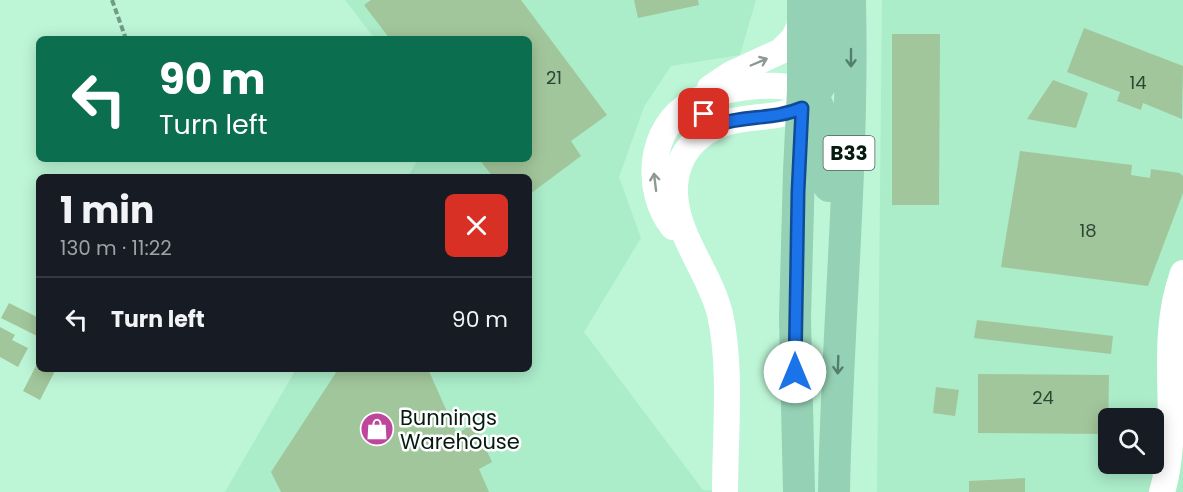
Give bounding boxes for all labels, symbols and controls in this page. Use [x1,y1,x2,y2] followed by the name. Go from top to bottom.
[845,48,857,68] one-way arrow
[159,50,266,109] text: 90 m
[749,56,767,67] one-way arrow
[60,60,138,138] icon: left
[546,65,562,90] house number: 21
[1129,70,1147,95] house number: 14
[678,88,729,139] pin
[687,97,720,130] icon: arrive
[159,106,268,143] text: Turn left
[824,136,874,170] road number: B33
[649,173,660,193] one-way arrow
[60,185,154,236] text: 1 min
[445,194,508,257] button: close
[1079,218,1097,243] house number: 18
[60,234,172,262] text: 130 m · 11:22
[60,303,93,336] icon: left
[111,304,205,335] text: Turn left
[452,304,508,335] text: 90 m
[763,340,827,404] position arrow
[832,354,843,374] one-way arrow
[1032,385,1054,410] house number: 24
[400,403,520,456] place label: Bunnings Warehouse
[1098,408,1164,474] map controls
[1098,408,1164,474] button: search
[359,411,395,447] shop icon: Bunnings Warehouse

